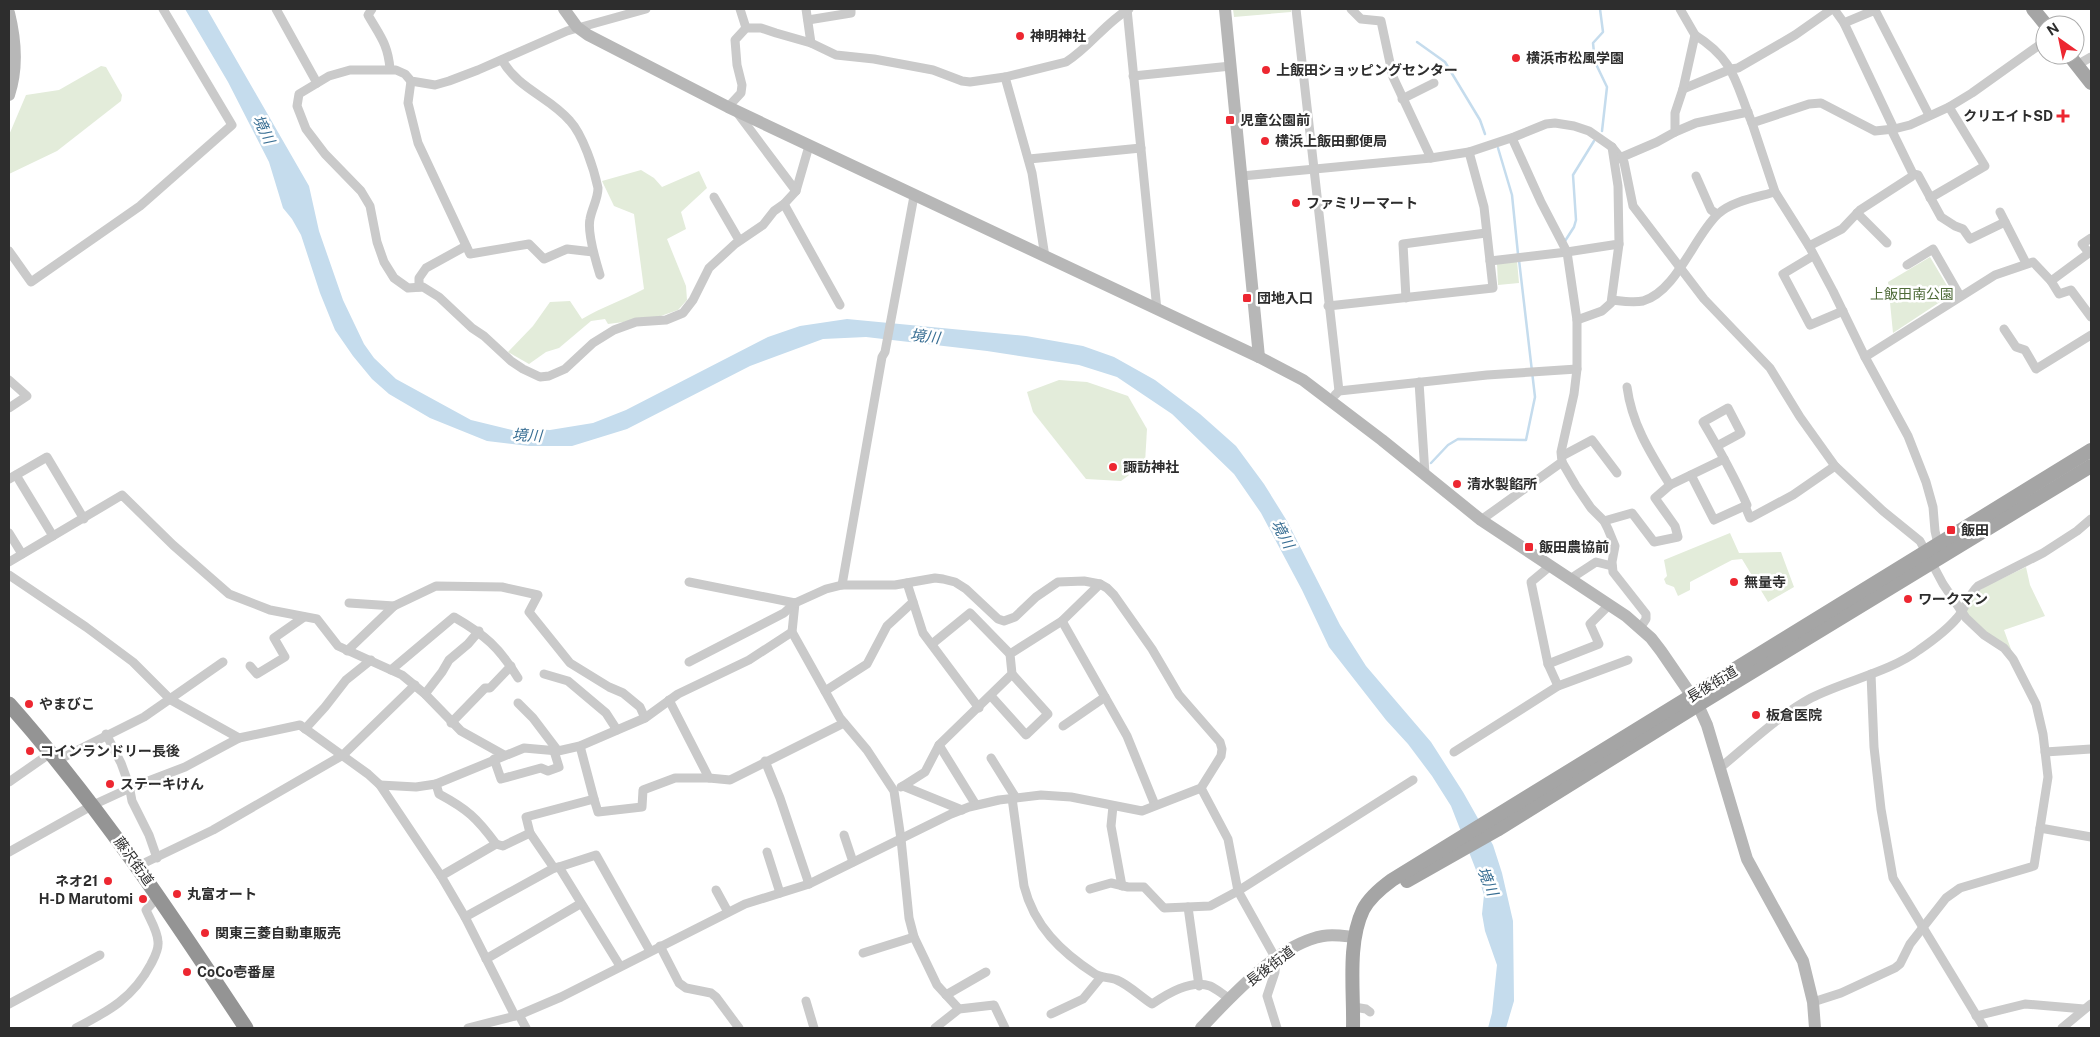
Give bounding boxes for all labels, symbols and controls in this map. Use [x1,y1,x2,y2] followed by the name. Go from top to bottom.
[2035,15,2085,65] north arrow
[2044,19,2062,39] text: N
[1030,28,1086,44] place label: 神明神社
[1014,30,1026,42] marker: 神明神社
[1526,50,1624,66] place label: 横浜市松風学園
[1510,52,1522,64] marker: 横浜市松風学園
[1276,62,1458,78] place label: 上飯田ショッピングセンター
[1260,64,1272,76] marker: 上飯田ショッピングセンター
[1963,108,2053,124] place label: クリエイトSD
[2057,110,2069,122] marker: クリエイトSD
[250,112,279,148] water label: 境川
[1240,112,1310,128] place label: 児童公園前
[1224,114,1236,126] marker: 児童公園前
[1275,133,1387,149] place label: 横浜上飯田郵便局
[1259,135,1271,147] marker: 横浜上飯田郵便局
[1306,195,1418,211] place label: ファミリーマート
[1290,197,1302,209] marker: ファミリーマート
[1870,286,1954,302] park label: 上飯田南公園
[1257,290,1313,306] place label: 団地入口
[1241,292,1253,304] marker: 団地入口
[909,326,943,347] water label: 境川
[512,426,544,444] water label: 境川
[1123,459,1179,475] place label: 諏訪神社
[1107,461,1119,473] marker: 諏訪神社
[1467,476,1537,492] place label: 清水製餡所
[1451,478,1463,490] marker: 清水製餡所
[1268,517,1298,553] water label: 境川
[1961,522,1989,538] place label: 飯田
[1945,524,1957,536] marker: 飯田
[1539,539,1609,555] place label: 飯田農協前
[1523,541,1535,553] marker: 飯田農協前
[1744,574,1786,590] place label: 無量寺
[1728,576,1740,588] marker: 無量寺
[1918,591,1988,607] place label: ワークマン
[1902,593,1914,605] marker: ワークマン
[1684,663,1740,705] street label: 長後街道
[39,696,95,712] place label: やまびこ
[23,698,35,710] marker: やまびこ
[1766,707,1822,723] place label: 板倉医院
[1750,709,1762,721] marker: 板倉医院
[40,743,180,759] place label: コインランドリー長後
[24,745,36,757] marker: コインランドリー長後
[120,776,204,792] place label: ステーキけん
[104,778,116,790] marker: ステーキけん
[111,834,157,888] street label: 藤沢街道
[1474,864,1502,900] water label: 境川
[55,873,98,889] place label: ネオ21
[102,875,114,887] marker: ネオ21
[187,886,257,902] place label: 丸富オート
[171,888,183,900] marker: 丸富オート
[39,891,133,907] place label: H-D Marutomi
[137,893,149,905] marker: H-D Marutomi
[215,925,341,941] place label: 関東三菱自動車販売
[199,927,211,939] marker: 関東三菱自動車販売
[1243,943,1297,989] street label: 長後街道
[197,964,275,980] place label: CoCo壱番屋
[181,966,193,978] marker: CoCo壱番屋

